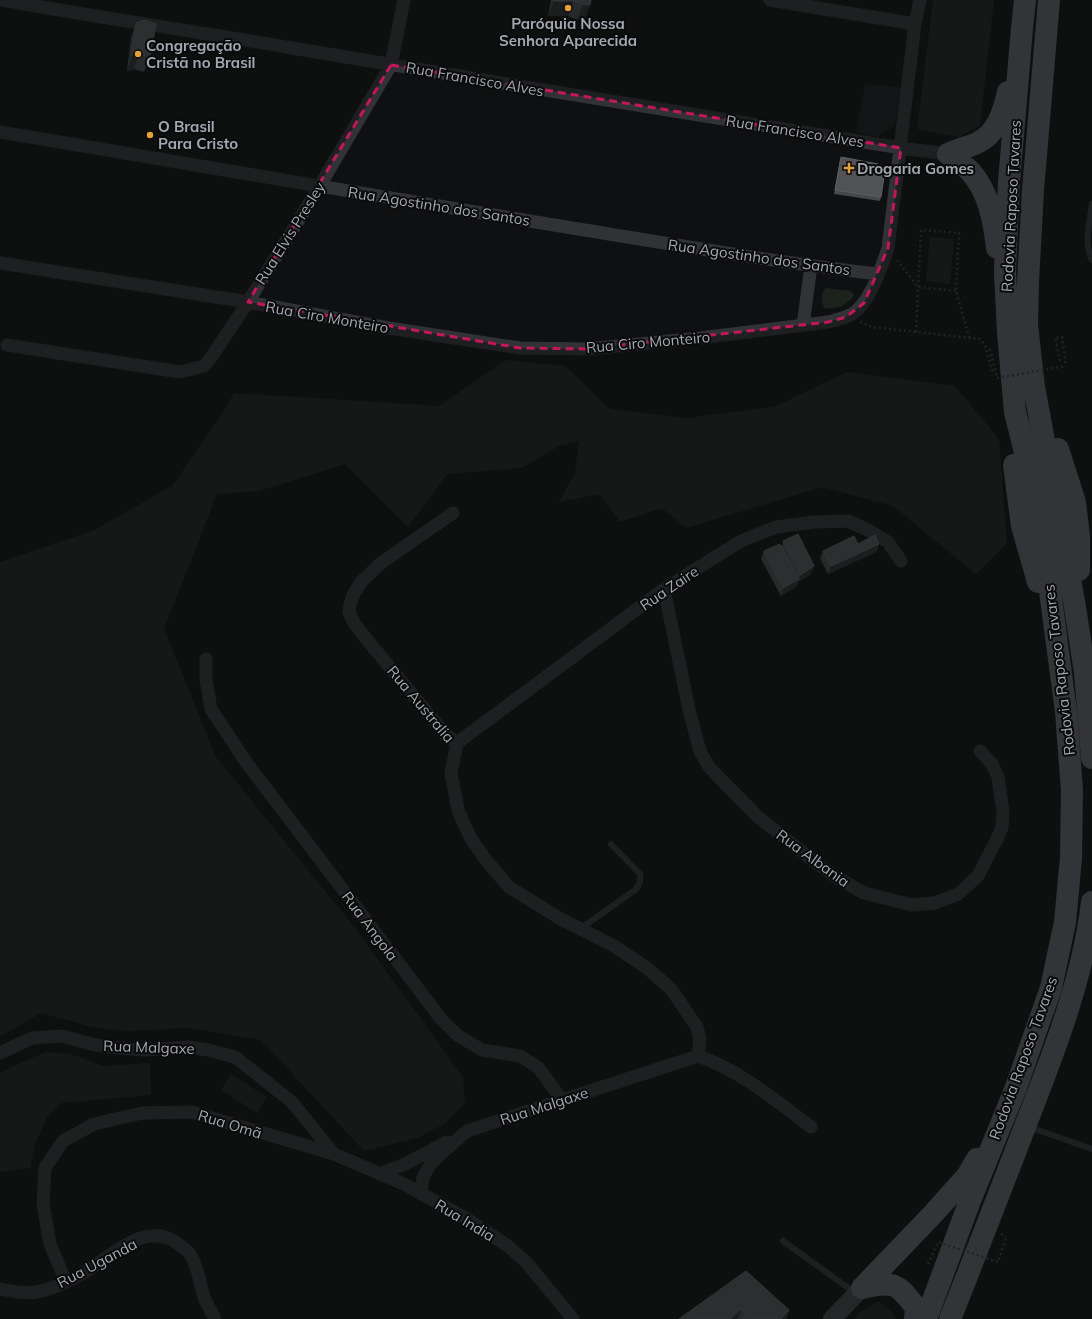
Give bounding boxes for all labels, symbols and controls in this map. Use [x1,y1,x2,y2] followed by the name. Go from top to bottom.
[563,3,573,13] marker: Paróquia Nossa Senhora Aparecida
[499,14,637,50] place label: Paróquia Nossa Senhora Aparecida
[146,36,255,72] place label: Congregação Cristã no Brasil
[133,49,143,59] marker: Congregação Cristã no Brasil
[405,58,545,100] street label: Rua Francisco Alves
[725,111,865,151] street label: Rua Francisco Alves
[158,117,238,153] place label: O Brasil Para Cristo
[997,120,1025,292] street label: Rodovia Raposo Tavares
[145,130,155,140] marker: O Brasil Para Cristo
[857,159,974,178] place label: Drogaria Gomes
[844,163,854,173] marker: Drogaria Gomes
[251,178,329,288] street label: Rua Elvis Presley
[347,182,531,230] street label: Rua Agostinho dos Santos
[667,235,851,279] street label: Rua Agostinho dos Santos
[264,297,390,337] street label: Rua Ciro Monteiro
[585,327,711,357] street label: Rua Ciro Monteiro
[636,561,702,615] street label: Rua Zaire
[1039,583,1079,757] street label: Rodovia Raposo Tavares
[383,662,459,746] street label: Rua Australia
[773,825,853,891] street label: Rua Albania
[338,888,402,964] street label: Rua Angola
[985,974,1061,1142] street label: Rodovia Raposo Tavares
[103,1036,195,1058] street label: Rua Malgaxe
[498,1083,590,1129] street label: Rua Malgaxe
[196,1105,264,1143] street label: Rua Omã
[432,1195,498,1245] street label: Rua India
[54,1234,140,1292] street label: Rua Uganda

